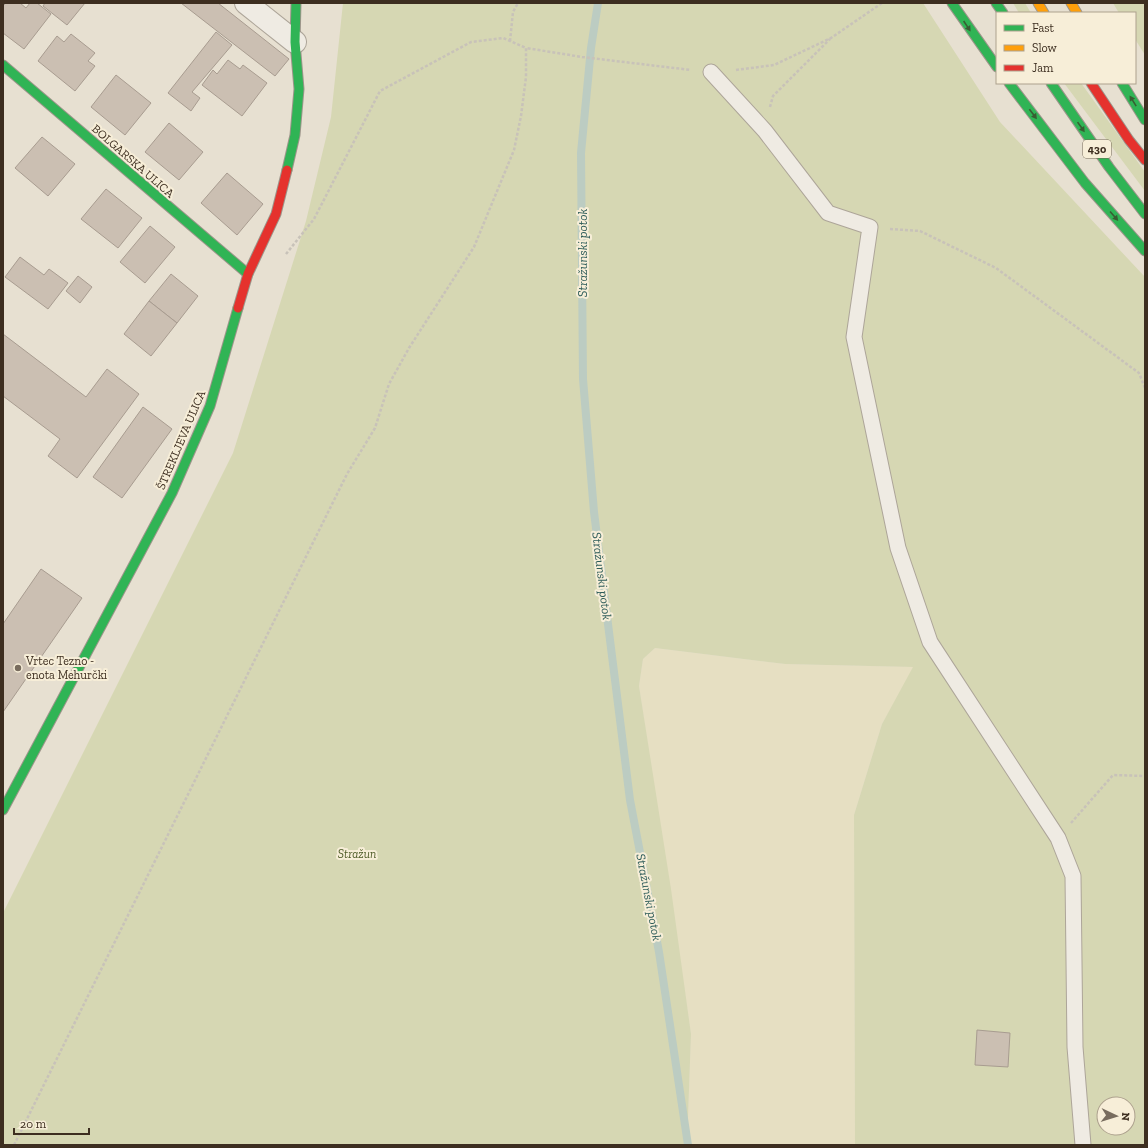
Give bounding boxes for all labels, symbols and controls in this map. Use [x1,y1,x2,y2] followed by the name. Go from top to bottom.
[996,12,1136,84] legend
[964,20,971,31] one-way arrow
[1032,21,1055,35] text: Fast
[1032,41,1058,55] text: Slow
[1032,61,1054,75] text: Jam
[1130,95,1137,107] one-way arrow
[1029,109,1037,119] one-way arrow
[89,121,177,201] street label: BOLGARSKA ULICA
[1077,121,1085,132] one-way arrow
[1083,140,1111,158] road number: 430
[575,209,590,297] water label: Stražunski potok
[1109,211,1118,220] one-way arrow
[153,388,208,492] street label: ŠTREKLJEVA ULICA
[589,531,615,621] water label: Stražunski potok
[25,654,108,682] place label: Vrtec Tezno - enota Mehurčki
[13,663,23,673] marker: Vrtec Tezno - enota Mehurčki
[338,847,376,861] park label: Stražun
[633,852,665,942] water label: Stražunski potok
[1096,1096,1136,1136] north arrow
[14,1110,89,1136] scale bar
[1119,1112,1132,1122] text: N
[20,1117,47,1131] text: 20 m

